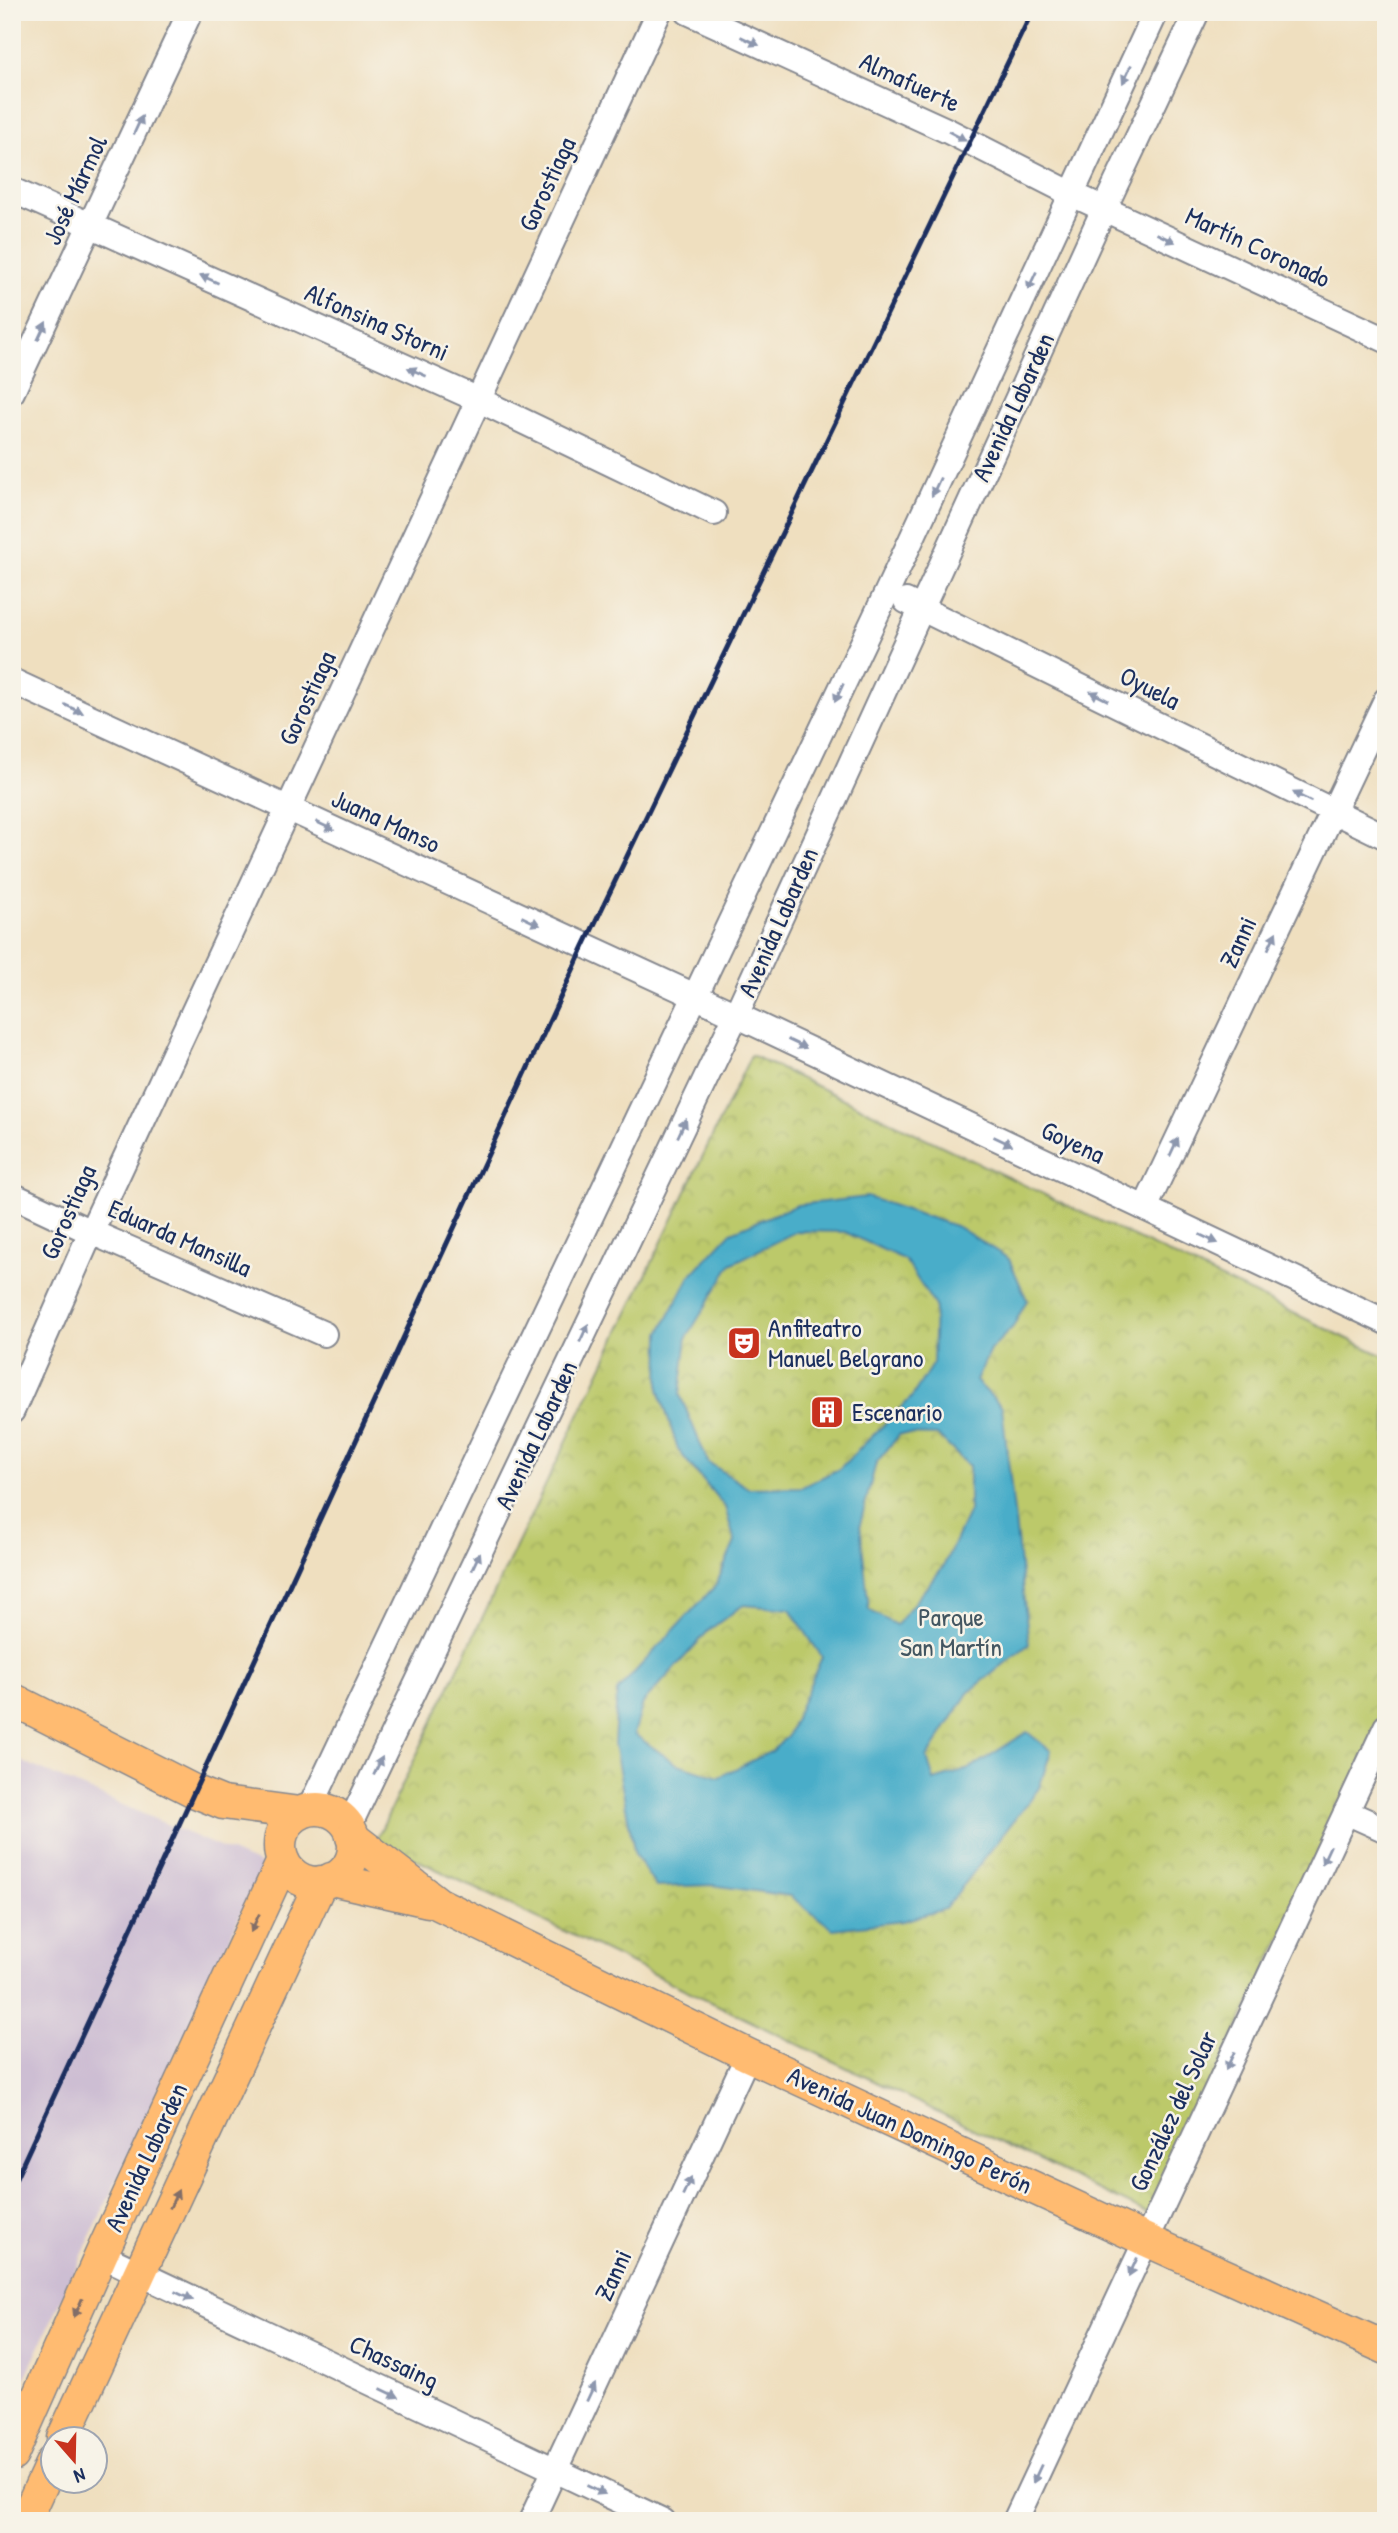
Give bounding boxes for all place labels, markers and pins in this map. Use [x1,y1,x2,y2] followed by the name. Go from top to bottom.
[768,1310,924,1375] place label: Anfiteatro Manuel Belgrano
[725,1324,763,1362] theatre icon: Anfiteatro Manuel Belgrano
[808,1393,846,1431] building icon: Escenario
[852,1394,942,1429] place label: Escenario

